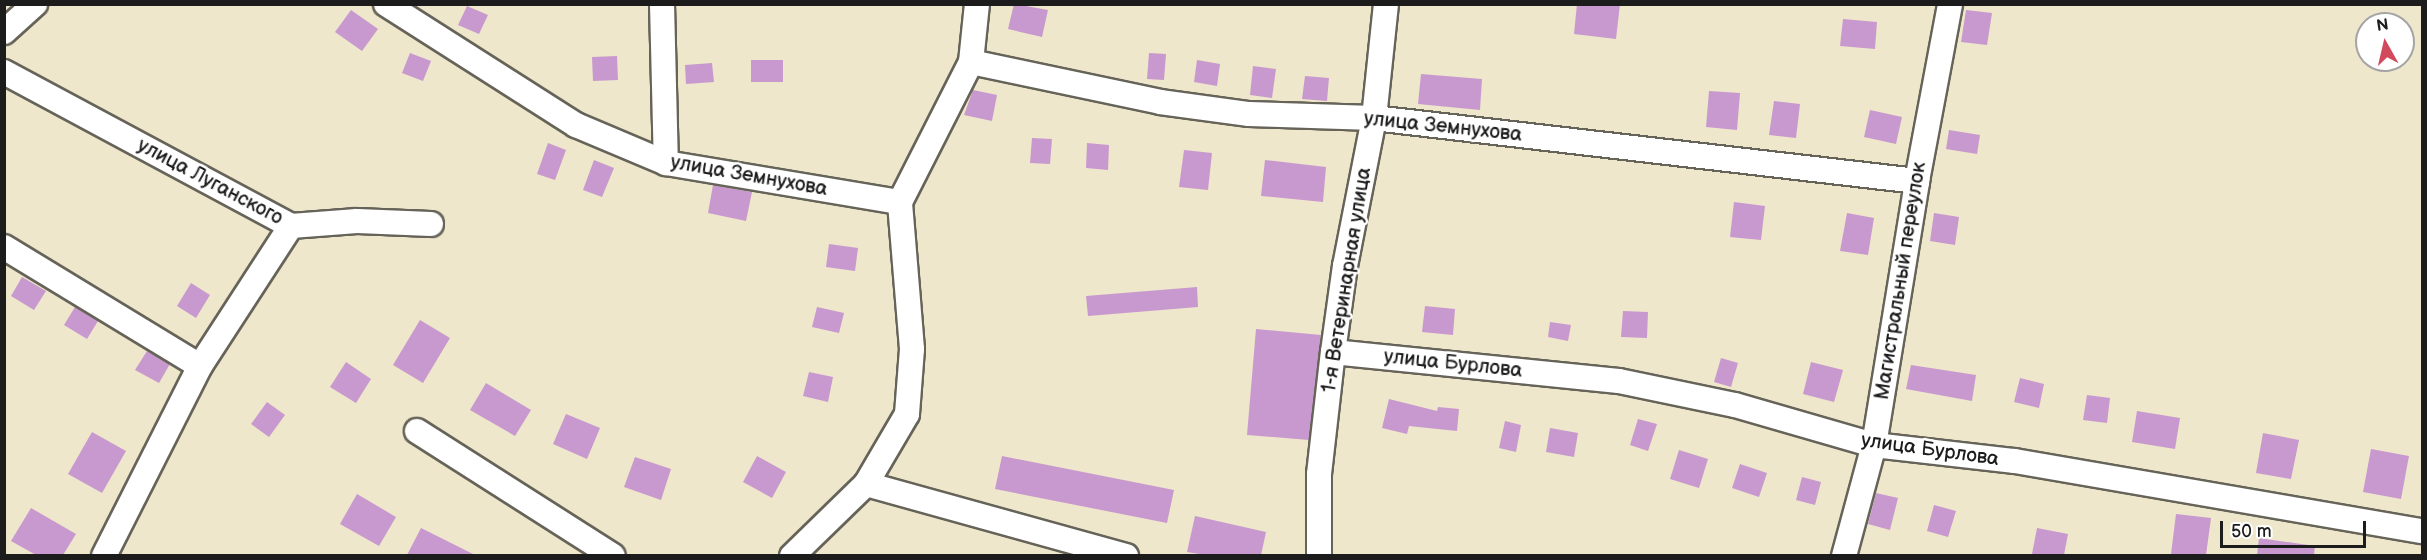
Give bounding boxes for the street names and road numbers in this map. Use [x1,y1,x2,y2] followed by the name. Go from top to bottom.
[1363,107,1523,147] street label: улица Земнухова
[133,134,287,230] street label: улица Луганского
[669,150,829,202] street label: улица Земнухова
[1870,160,1932,402] street label: Магистральный переулок
[1317,166,1377,394] street label: 1-я Ветеринарная улица
[1383,345,1523,383] street label: улица Бурлова
[1860,428,2000,472] street label: улица Бурлова

